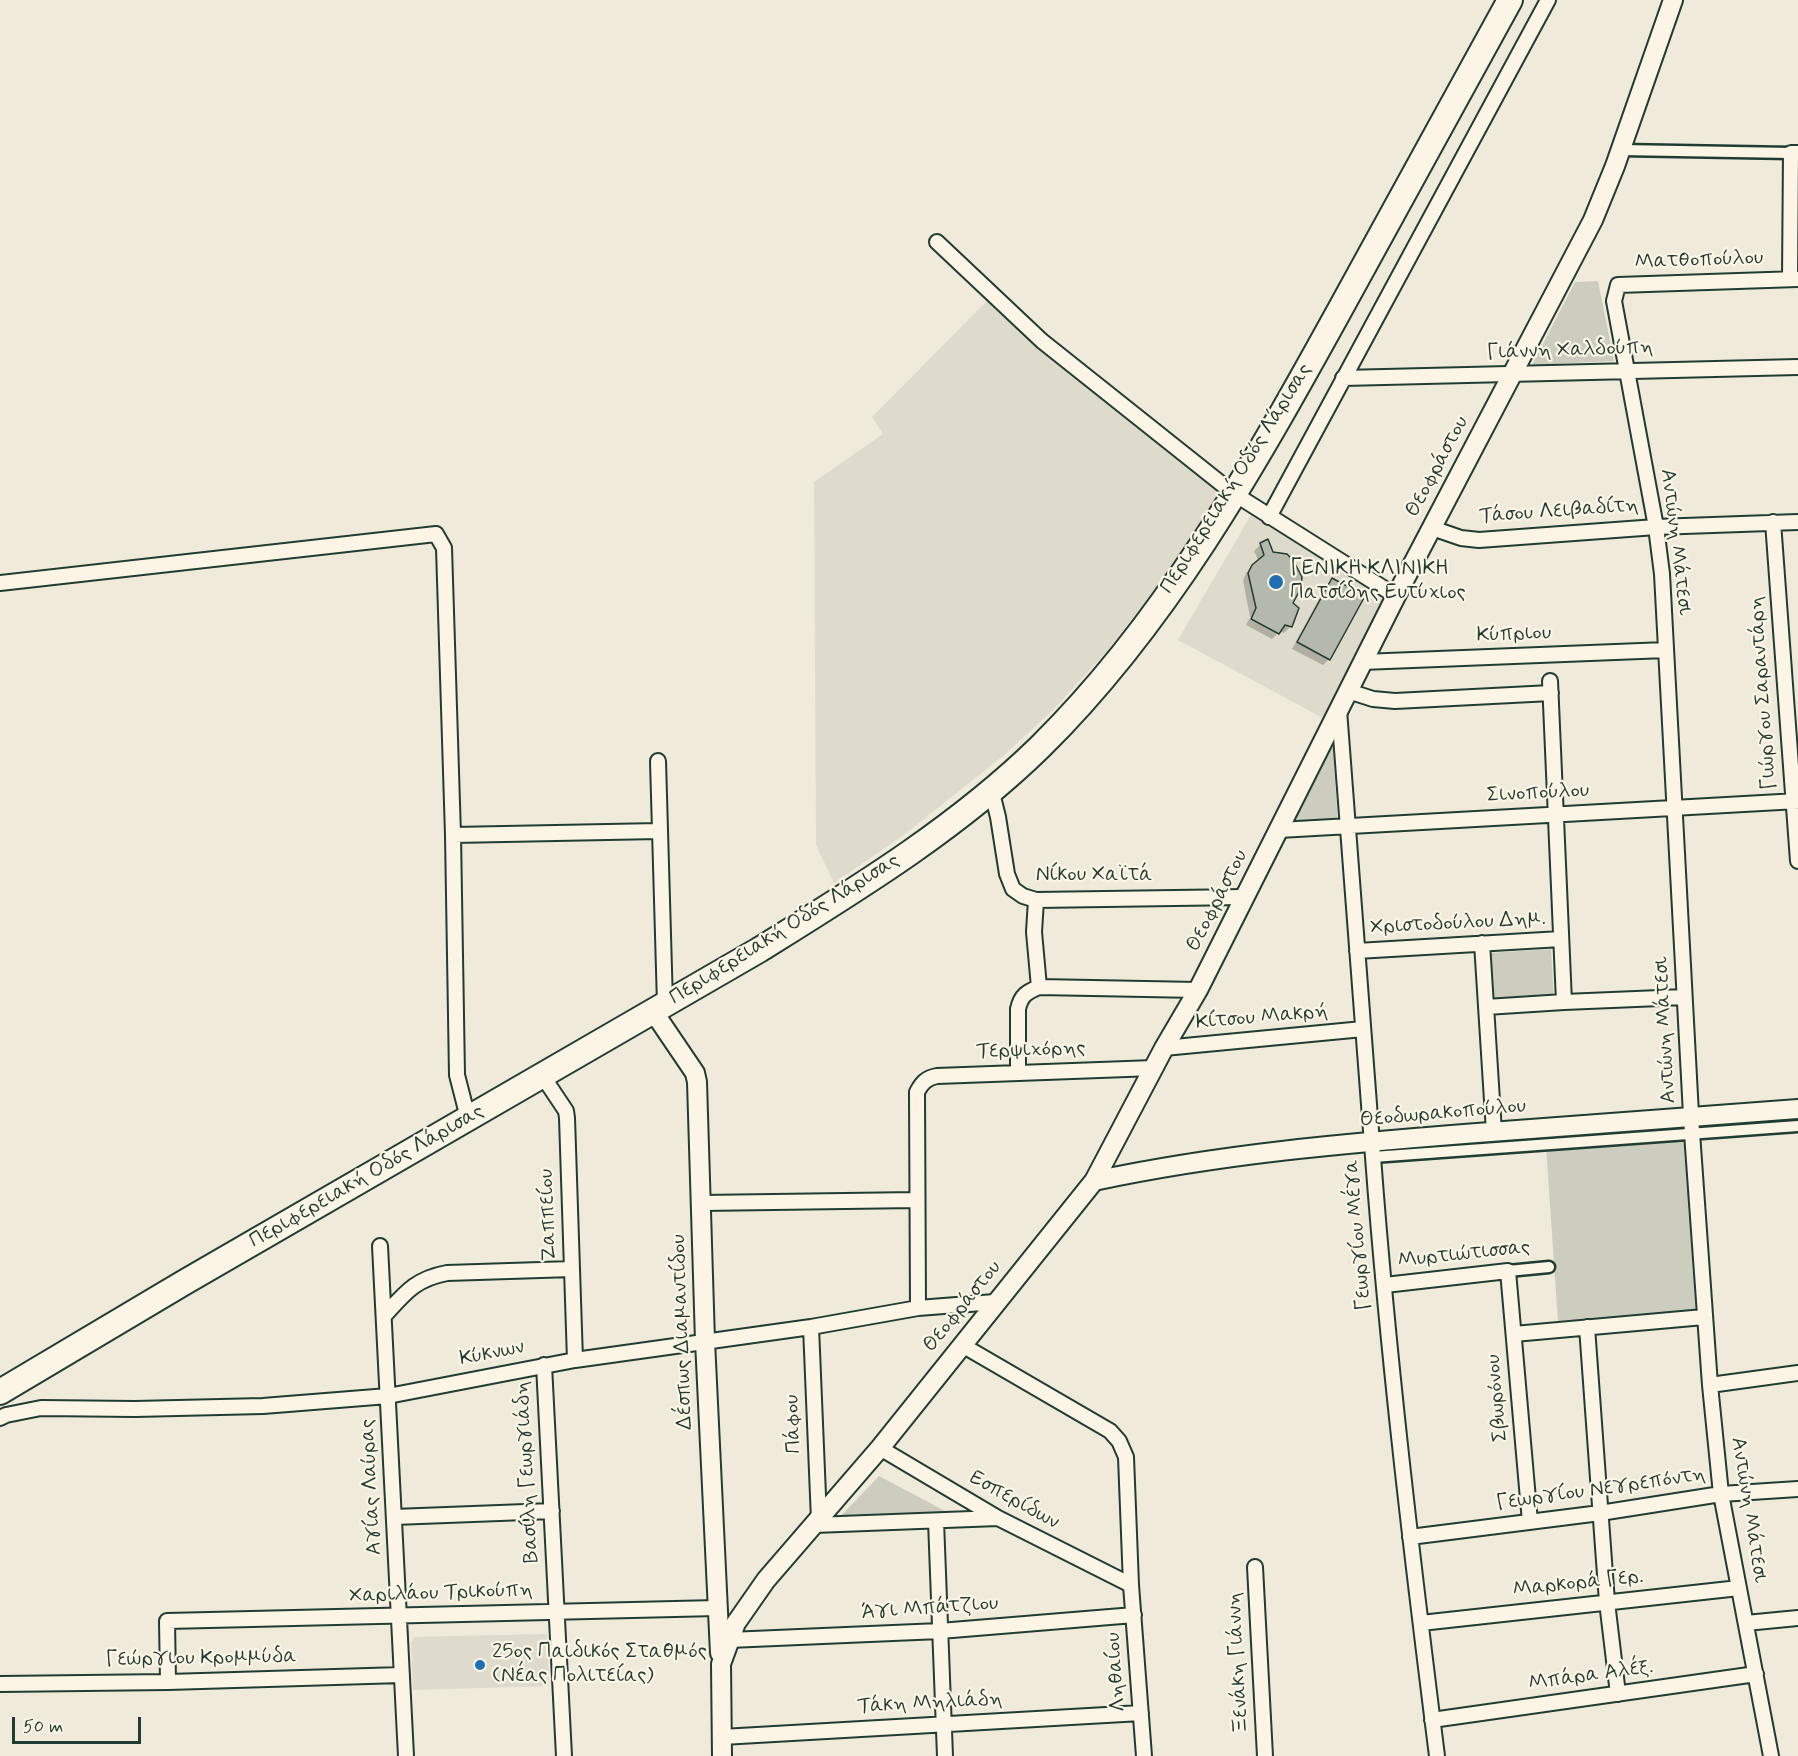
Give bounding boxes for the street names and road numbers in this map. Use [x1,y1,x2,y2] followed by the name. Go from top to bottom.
[1634,246,1764,276] street label: Ματθοπούλου
[1486,335,1654,367] street label: Γιάννη Χαλδούπη
[1156,359,1318,599] street label: Περιφερειακή Οδός Λάρισας
[1401,412,1475,522] street label: Θεοφράστου
[1654,468,1696,616] street label: Αντώνη Μάτεσι
[1478,494,1640,530] street label: Τάσου Λειβαδίτη
[1745,595,1783,791] street label: Γιώργου Σαραντάρη
[1476,621,1552,649] street label: Κύπριου
[1486,779,1590,809] street label: Σινοπούλου
[1182,846,1254,956] street label: Θεοφράστου
[665,849,905,1011] street label: Περιφερειακή Οδός Λάρισας
[1036,863,1152,889] street label: Νίκου Χαϊτά
[1370,907,1546,941] street label: Χριστοδούλου Δημ.
[1650,956,1682,1104] street label: Αντώνη Μάτεσι
[1195,1000,1329,1036] street label: Κίτσου Μακρή
[976,1037,1086,1065] street label: Τερψιχόρης
[1359,1094,1527,1134] street label: Θεοδωρακοπούλου
[245,1099,489,1255] street label: Περιφερειακή Οδός Λάρισας
[1340,1158,1378,1312] street label: Γεωργίου Μέγα
[535,1168,563,1262] street label: Ζαππείου
[667,1234,699,1430] street label: Δέσπως Διαμαντίδου
[1397,1236,1531,1274] street label: Μυρτιώτισσας
[918,1256,1008,1358] street label: Θεοφράστου
[457,1335,527,1373] street label: Κύκνων
[1482,1353,1514,1443] street label: Σβωρόνου
[511,1380,545,1564] street label: Βασίλη Γεωργιάδη
[780,1394,808,1454] street label: Πάφου
[356,1418,388,1556] street label: Αγίας Λαύρας
[1724,1435,1772,1585] street label: Αντώνη Μάτεσι
[1495,1463,1707,1517] street label: Γεωργίου Νεγρεπόντη
[965,1466,1063,1536] street label: Εσπερίδων
[1511,1565,1645,1603] street label: Μαρκορά Γερ.
[349,1578,533,1610] street label: Χαριλάου Τρικούπη
[1223,1591,1255,1735] street label: Ξενάκη Γιάννη
[861,1592,999,1626] street label: Άγι Μπάτζιου
[1102,1631,1132,1713] street label: Ληθαίου
[105,1645,297,1673] street label: Γεώργιου Κρομμύδα
[1527,1655,1655,1697] street label: Μπάρα Αλέξ.
[857,1688,1003,1720] street label: Τάκη Μηλιάδη

